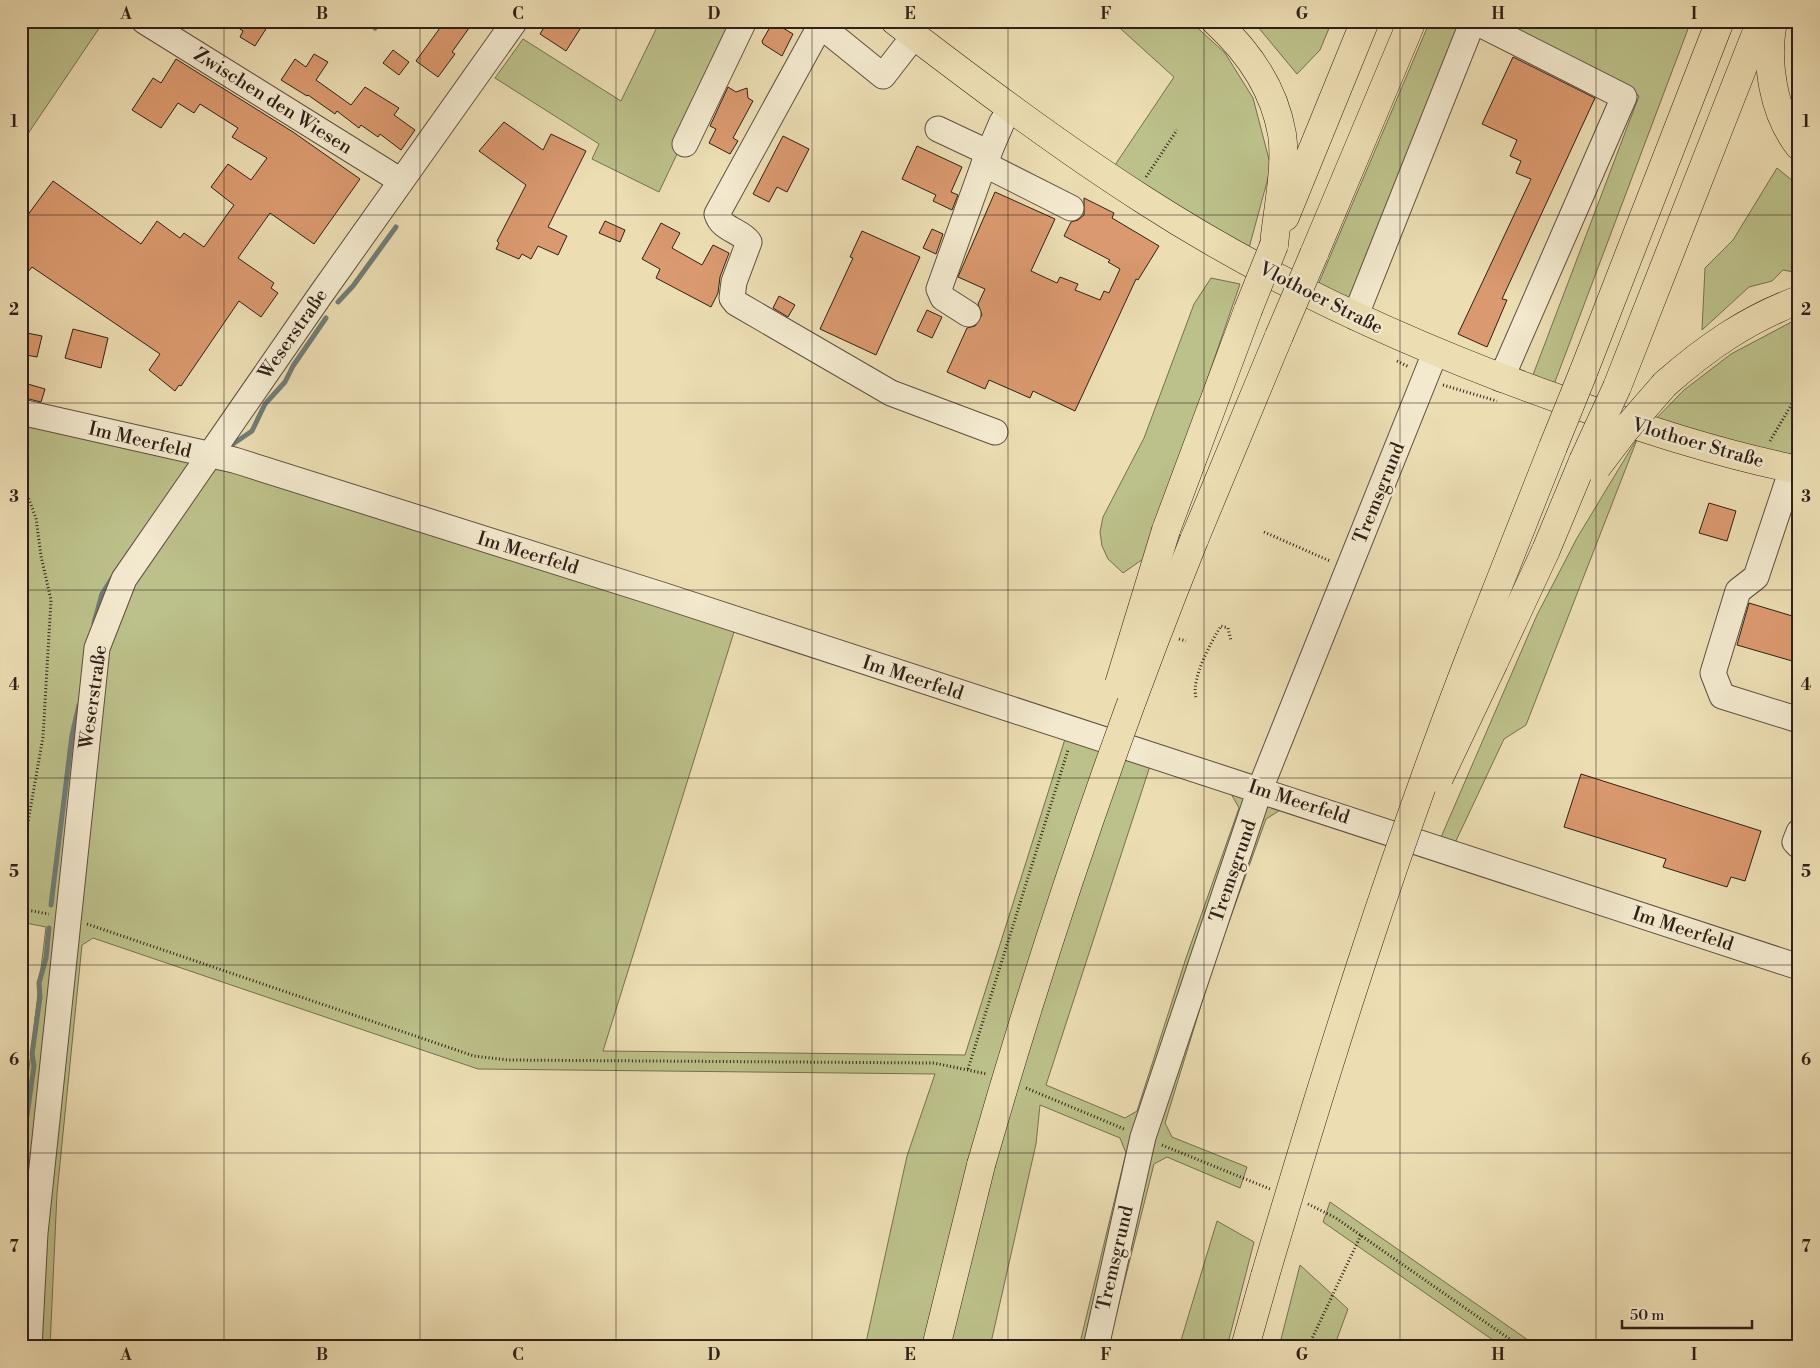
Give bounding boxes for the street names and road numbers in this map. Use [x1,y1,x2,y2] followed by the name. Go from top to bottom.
[189,42,357,160] street label: Zwischen den Wiesen
[1254,256,1387,340] street label: Vlothoer Straße
[253,284,333,385] street label: Weserstraße
[1628,412,1767,473] street label: Vlothoer Straße
[86,417,194,464] street label: Im Meerfeld
[1348,439,1410,547] street label: Tremsgrund
[474,526,582,580] street label: Im Meerfeld
[74,643,112,752] street label: Weserstraße
[859,650,967,706] street label: Im Meerfeld
[1245,774,1353,830] street label: Im Meerfeld
[1204,816,1262,926] street label: Tremsgrund
[1629,901,1737,957] street label: Im Meerfeld
[1091,1203,1139,1313] street label: Tremsgrund

